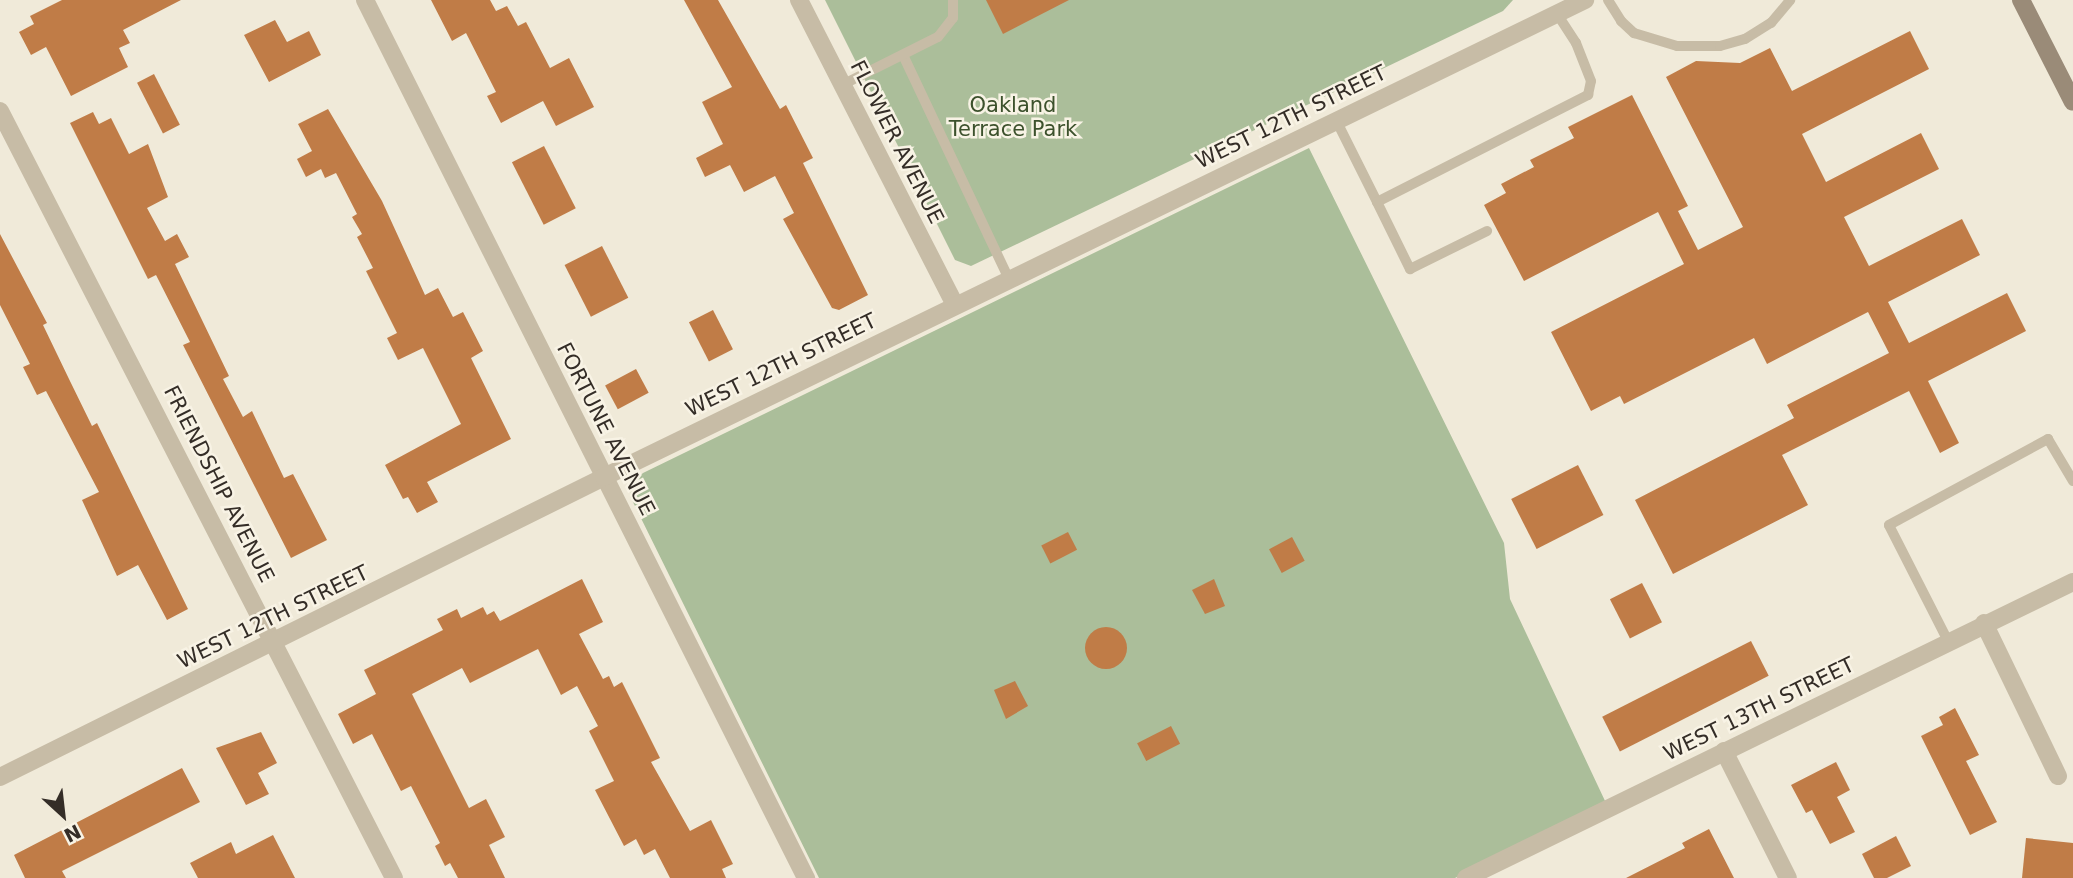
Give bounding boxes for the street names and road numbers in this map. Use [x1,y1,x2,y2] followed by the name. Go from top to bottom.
[845,56,949,228] street label: FLOWER AVENUE
[1192,60,1390,174] street label: WEST 12TH STREET
[682,308,880,422] street label: WEST 12TH STREET
[552,338,660,520] street label: FORTUNE AVENUE
[158,381,280,587] street label: FRIENDSHIP AVENUE
[174,560,372,674] street label: WEST 12TH STREET
[1660,652,1858,766] street label: WEST 13TH STREET

